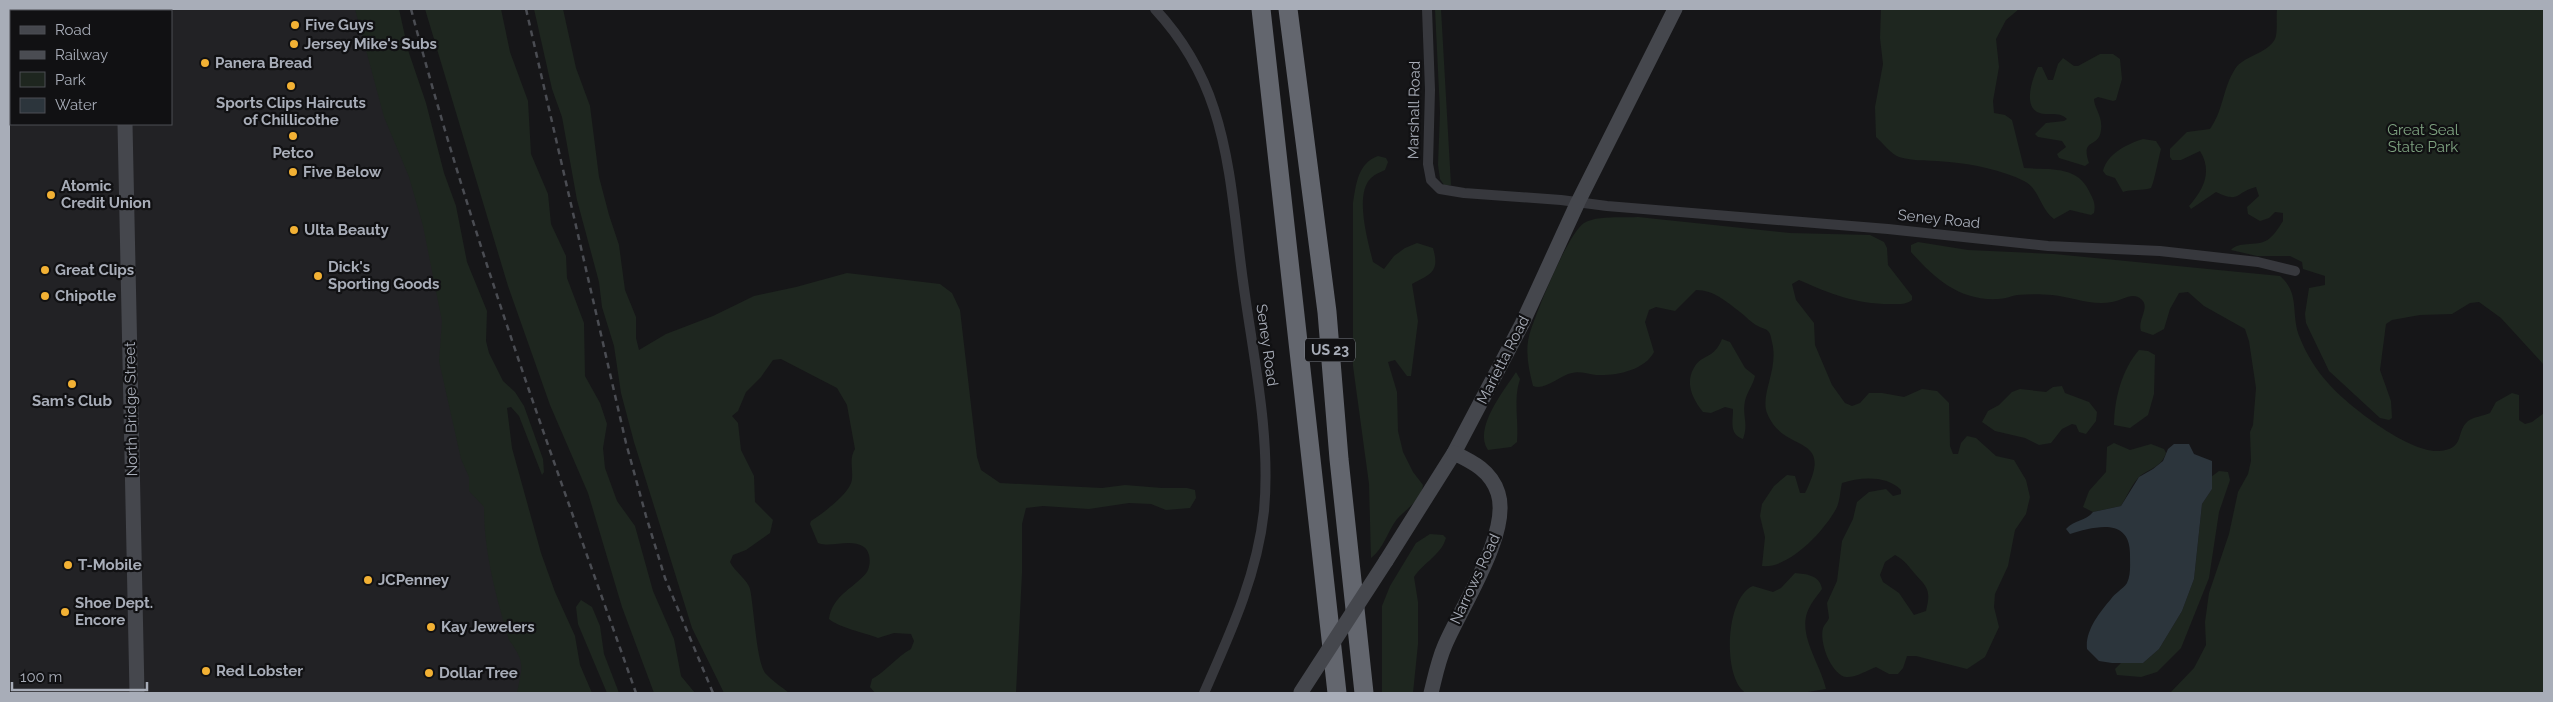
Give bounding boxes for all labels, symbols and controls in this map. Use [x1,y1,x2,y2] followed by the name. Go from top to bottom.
[10,10,172,125] legend
[305,16,374,34] place label: Five Guys
[289,19,301,31] marker: Five Guys
[55,21,91,39] text: Road
[304,35,437,53] place label: Jersey Mike's Subs
[288,38,300,50] marker: Jersey Mike's Subs
[55,46,108,64] text: Railway
[215,54,312,72] place label: Panera Bread
[199,57,211,69] marker: Panera Bread
[1404,61,1424,159] street label: Marshall Road
[55,71,86,89] text: Park
[285,80,297,92] marker: Sports Clips Haircuts of Chillicothe
[216,94,366,129] place label: Sports Clips Haircuts of Chillicothe
[55,96,98,114] text: Water
[2387,121,2460,156] park label: Great Seal State Park
[287,130,299,142] marker: Petco
[272,144,314,162] place label: Petco
[303,163,382,181] place label: Five Below
[287,166,299,178] marker: Five Below
[61,177,151,212] place label: Atomic Credit Union
[45,189,57,201] marker: Atomic Credit Union
[1897,206,1981,232] street label: Seney Road
[304,221,390,239] place label: Ulta Beauty
[288,224,300,236] marker: Ulta Beauty
[328,258,439,293] place label: Dick's Sporting Goods
[55,261,134,279] place label: Great Clips
[39,264,51,276] marker: Great Clips
[312,270,324,282] marker: Dick's Sporting Goods
[55,287,116,305] place label: Chipotle
[39,290,51,302] marker: Chipotle
[1252,303,1282,387] street label: Seney Road
[1473,313,1533,407] street label: Marietta Road
[1305,338,1355,362] road number: US 23
[121,342,141,476] street label: North Bridge Street
[66,378,78,390] marker: Sam's Club
[32,392,112,410] place label: Sam's Club
[1446,531,1504,627] street label: Narrows Road
[78,556,142,574] place label: T-Mobile
[62,559,74,571] marker: T-Mobile
[378,571,450,589] place label: JCPenney
[362,574,374,586] marker: JCPenney
[75,594,153,629] place label: Shoe Dept. Encore
[59,606,71,618] marker: Shoe Dept. Encore
[441,618,535,636] place label: Kay Jewelers
[425,621,437,633] marker: Kay Jewelers
[12,660,148,692] scale bar
[216,662,303,680] place label: Red Lobster
[439,664,518,682] place label: Dollar Tree
[200,665,212,677] marker: Red Lobster
[423,667,435,679] marker: Dollar Tree
[20,668,62,686] text: 100 m

